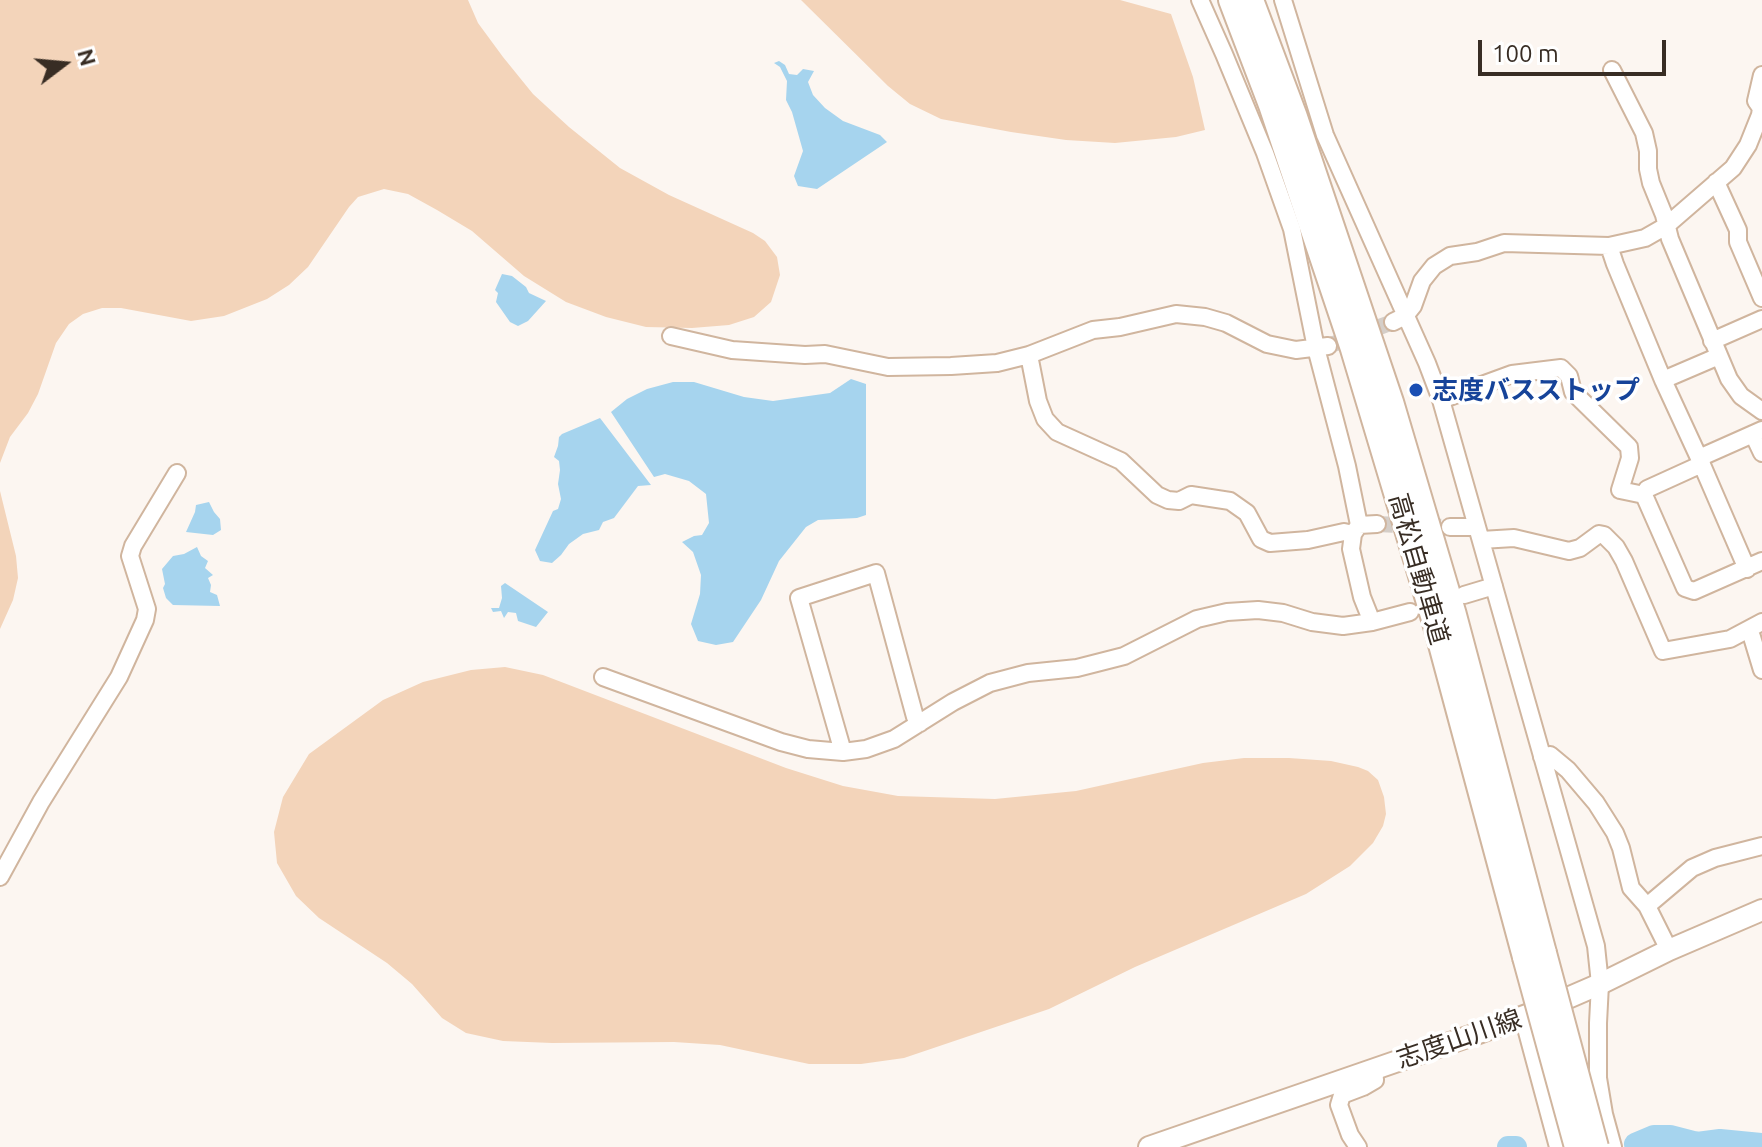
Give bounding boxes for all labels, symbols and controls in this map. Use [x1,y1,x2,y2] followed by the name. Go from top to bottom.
[24,24,104,104] north arrow
[1482,24,1670,74] scale bar
[1492,40,1559,67] text: 100 m
[73,46,102,69] text: N
[1432,374,1640,406] place label: 志度バスストップ
[1407,381,1425,399] marker: 志度バスストップ
[1383,490,1455,648] street label: 高松自動車道
[1392,1003,1526,1075] street label: 志度山川線

